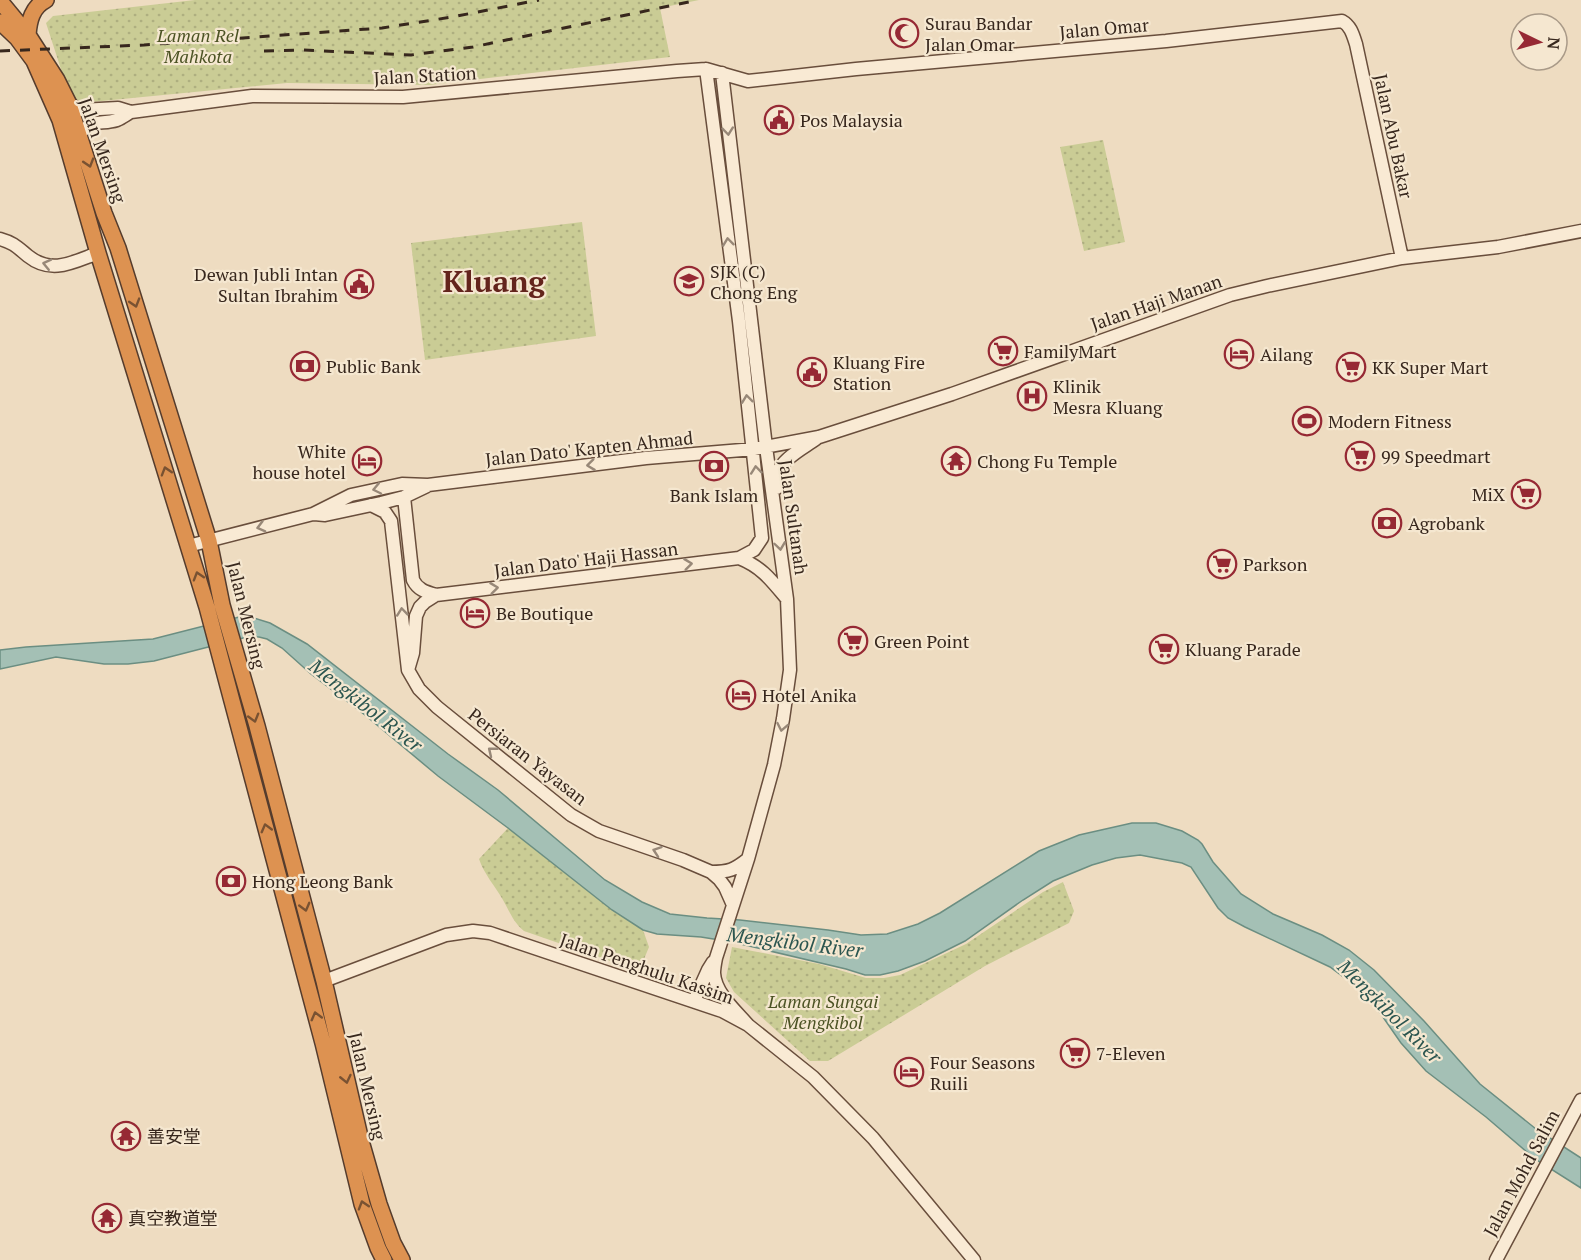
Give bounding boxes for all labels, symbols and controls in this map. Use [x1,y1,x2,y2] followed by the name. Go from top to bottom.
[925,11,1033,56] place label: Surau Bandar Jalan Omar
[1058,12,1150,44] street label: Jalan Omar
[1509,12,1569,72] north arrow
[888,17,920,49] mosque icon: Surau Bandar Jalan Omar
[156,23,239,68] park label: Laman Rel Mahkota
[1542,36,1565,50] text: N
[373,60,477,90] street label: Jalan Station
[1369,72,1419,201] street label: Jalan Abu Bakar
[74,94,132,206] street label: Jalan Mersing
[763,104,795,136] public building icon: Pos Malaysia
[800,108,903,132] place label: Pos Malaysia
[721,127,734,136] one-way arrow
[82,157,94,168] one-way arrow
[723,237,735,247] one-way arrow
[42,258,52,271] one-way arrow
[710,259,798,304] place label: SJK (C) Chong Eng
[443,261,547,301] district label: Kluang
[194,262,338,307] place label: Dewan Jubli Intan Sultan Ibrahim
[673,265,705,297] school or university icon: SJK (C) Chong Eng
[343,268,375,300] public building icon: Dewan Jubli Intan Sultan Ibrahim
[1087,268,1225,336] street label: Jalan Haji Manan
[128,297,141,308] one-way arrow
[987,335,1019,367] supermarket icon: FamilyMart
[1223,338,1255,370] hotel icon: Ailang
[1024,339,1117,363] place label: FamilyMart
[1260,342,1313,366] place label: Ailang
[289,350,321,382] bank icon: Public Bank
[833,350,925,395] place label: Kluang Fire Station
[1335,351,1367,383] supermarket icon: KK Super Mart
[326,354,421,378] place label: Public Bank
[1372,355,1489,379] place label: KK Super Mart
[796,356,828,388] public building icon: Kluang Fire Station
[1053,374,1163,419] place label: Klinik Mesra Kluang
[1016,380,1048,412] hospital icon: Klinik Mesra Kluang
[742,394,754,404] one-way arrow
[1291,405,1323,437] sports icon: Modern Fitness
[1328,409,1452,433] place label: Modern Fitness
[484,425,694,471] street label: Jalan Dato' Kapten Ahmad
[252,439,346,484] place label: White house hotel
[1344,440,1376,472] supermarket icon: 99 Speedmart
[1381,444,1491,468] place label: 99 Speedmart
[351,445,383,477] hotel icon: White house hotel
[940,445,972,477] temple icon: Chong Fu Temple
[977,449,1117,473] place label: Chong Fu Temple
[698,450,730,482] bank icon: Bank Islam
[774,458,814,577] street label: Jalan Sultanah
[586,459,596,471] one-way arrow
[750,465,763,474] one-way arrow
[161,466,173,477] one-way arrow
[1510,478,1542,510] supermarket icon: MiX
[372,482,382,495] one-way arrow
[1472,482,1505,506] place label: MiX
[670,483,759,507] place label: Bank Islam
[1371,507,1403,539] bank icon: Agrobank
[1408,511,1486,535] place label: Agrobank
[256,520,266,532] one-way arrow
[493,536,680,582] street label: Jalan Dato' Haji Hassan
[773,542,786,551] one-way arrow
[1206,548,1238,580] supermarket icon: Parkson
[1243,552,1308,576] place label: Parkson
[222,559,272,672] street label: Jalan Mersing
[683,559,693,571] one-way arrow
[193,571,205,582] one-way arrow
[490,582,499,595] one-way arrow
[459,597,491,629] hotel icon: Be Boutique
[496,601,593,625] place label: Be Boutique
[396,607,409,617] one-way arrow
[837,625,869,657] supermarket icon: Green Point
[874,629,970,653] place label: Green Point
[1148,633,1180,665] supermarket icon: Kluang Parade
[1185,637,1301,661] place label: Kluang Parade
[303,652,429,759] water label: Mengkibol River
[725,679,757,711] hotel icon: Hotel Anika
[762,683,857,707] place label: Hotel Anika
[464,702,593,810] street label: Persiaran Yayasan
[247,713,260,723] one-way arrow
[776,722,789,732] one-way arrow
[488,748,499,759] one-way arrow
[261,823,273,833] one-way arrow
[652,846,663,859] one-way arrow
[215,865,247,897] bank icon: Hong Leong Bank
[252,869,394,893] place label: Hong Leong Bank
[297,902,310,912] one-way arrow
[724,920,866,964] water label: Mengkibol River
[557,927,738,1009] street label: Jalan Penghulu Kassim
[1331,952,1449,1070] water label: Mengkibol River
[767,989,878,1034] park label: Laman Sungai Mengkibol
[311,1011,323,1022] one-way arrow
[344,1030,392,1143] street label: Jalan Mersing
[1059,1037,1091,1069] supermarket icon: 7-Eleven
[1096,1041,1166,1065] place label: 7-Eleven
[930,1050,1035,1095] place label: Four Seasons Ruili
[893,1056,925,1088] hotel icon: Four Seasons Ruili
[339,1073,352,1083] one-way arrow
[1477,1105,1565,1241] street label: Jalan Mohd Salim
[110,1120,142,1152] temple icon: 善安堂
[147,1124,201,1148] place label: 善安堂
[358,1200,370,1211] one-way arrow
[91,1202,123,1234] temple icon: 真空教道堂
[128,1206,218,1230] place label: 真空教道堂

